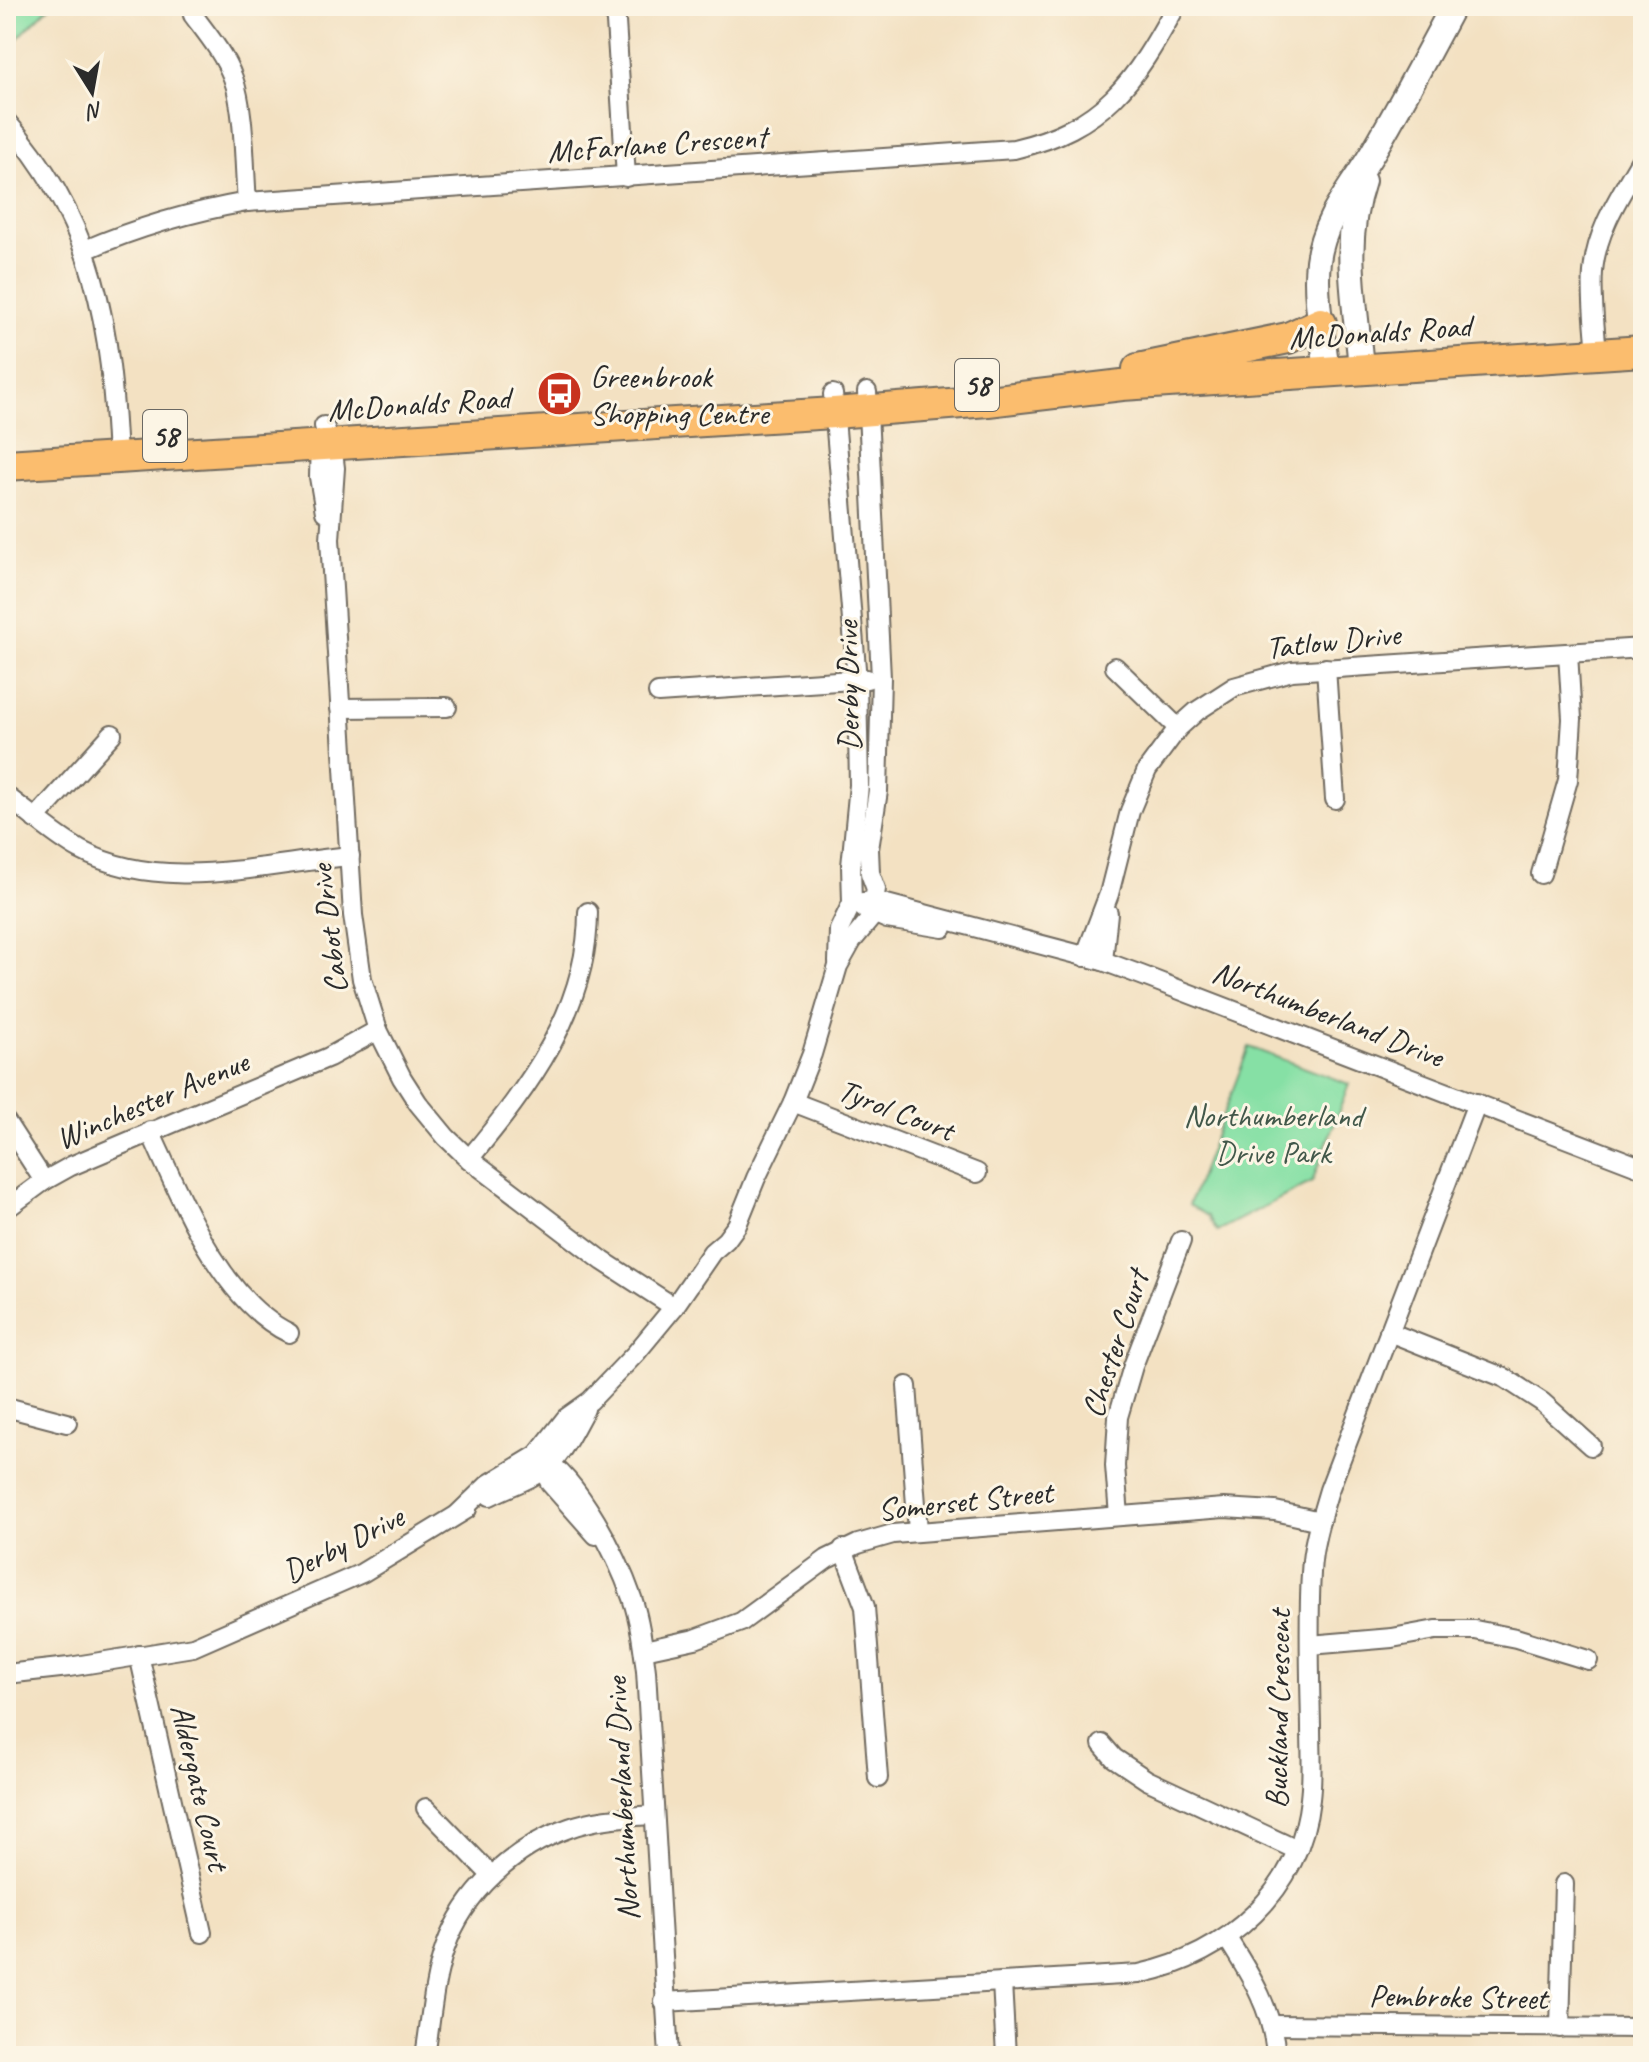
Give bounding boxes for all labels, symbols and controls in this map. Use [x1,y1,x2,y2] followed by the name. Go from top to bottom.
[52,52,132,132] north arrow
[83,96,105,126] text: N
[546,116,772,172] street label: McFarlane Crescent
[1287,305,1477,359] street label: McDonalds Road
[590,356,771,434] place label: Greenbrook Shopping Centre
[955,359,999,411] road number: 58
[535,370,583,418] bus stop icon: Greenbrook Shopping Centre
[326,377,516,431] street label: McDonalds Road
[143,410,187,462] road number: 58
[1264,613,1405,668] street label: Tatlow Drive
[826,618,870,752] street label: Derby Drive
[300,860,357,996] street label: Cabot Drive
[1207,951,1452,1078] street label: Northumberland Drive
[50,1040,257,1159] street label: Winchester Avenue
[832,1069,963,1152] street label: Tyrol Court
[1183,1095,1367,1173] park label: Northumberland Drive Park
[1072,1261,1159,1423] street label: Chester Court
[876,1471,1058,1531] street label: Somerset Street
[276,1495,413,1592] street label: Derby Drive
[1256,1606,1300,1809] street label: Buckland Crescent
[595,1673,649,1922] street label: Northumberland Drive
[161,1700,240,1877] street label: Aldergate Court
[1369,1975,1551,2019] street label: Pembroke Street

